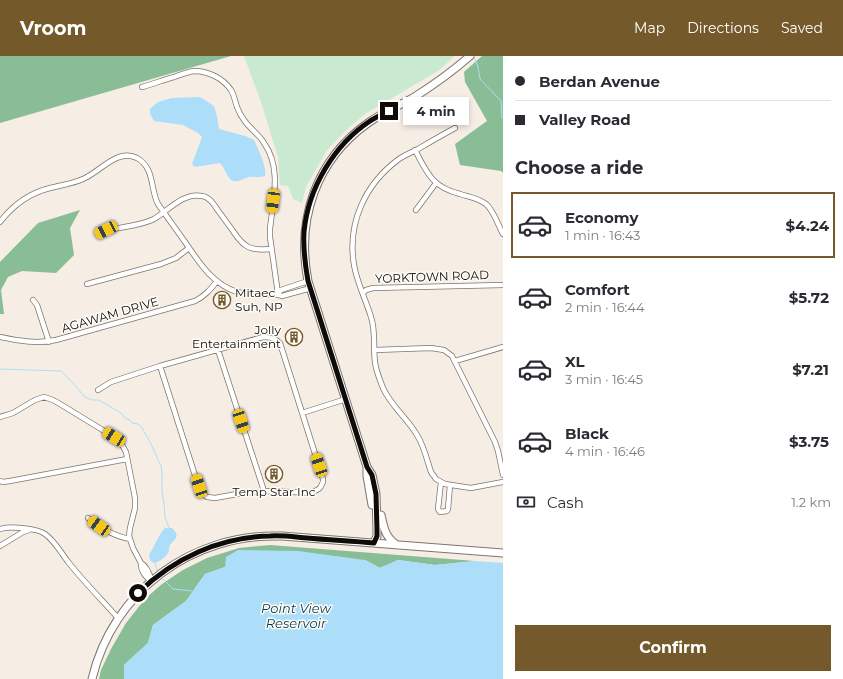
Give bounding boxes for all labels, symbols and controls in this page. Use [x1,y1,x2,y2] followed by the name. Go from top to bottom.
[20,17,86,40] text: Vroom
[634,19,665,37] text: Map
[687,19,759,37] text: Directions
[781,19,823,37] text: Saved
[539,72,660,91] text: Berdan Avenue
[403,97,469,125] callout: 4 min
[380,102,398,120] route end
[416,103,456,119] text: 4 min
[539,110,631,129] text: Valley Road
[515,157,643,179] text: Choose a ride
[266,188,280,214] car
[517,207,553,243] icon: car
[565,208,638,227] text: Economy
[786,216,829,235] text: $4.24
[93,219,119,241] car
[565,227,640,243] text: 1 min · 16:43
[375,267,489,286] street label: YORKTOWN ROAD
[517,279,553,315] icon: car
[565,280,630,299] text: Comfort
[235,285,283,314] place label: Mitaec Suh, NP
[789,288,829,307] text: $5.72
[212,290,232,310] building icon: Mitaec Suh, NP
[60,293,160,336] street label: AGAWAM DRIVE
[565,299,645,315] text: 2 min · 16:44
[192,322,281,351] place label: Jolly Entertainment
[284,327,304,347] building icon: Jolly Entertainment
[517,351,553,387] icon: car
[565,352,584,371] text: XL
[792,360,829,379] text: $7.21
[565,371,643,387] text: 3 min · 16:45
[232,408,250,434] car
[517,423,553,459] icon: car
[565,424,609,443] text: Black
[101,426,127,448] car
[789,432,829,451] text: $3.75
[565,443,645,459] text: 4 min · 16:46
[310,452,328,478] car
[264,464,284,484] building icon: Temp Star Inc
[190,473,208,499] car
[232,484,316,499] place label: Temp Star Inc
[515,491,537,513] icon: cash
[547,493,584,512] text: Cash
[791,494,831,510] text: 1.2 km
[86,514,112,538] car
[129,584,147,602] route start
[261,600,332,631] water label: Point View Reservoir
[515,625,831,671] button: Confirm

